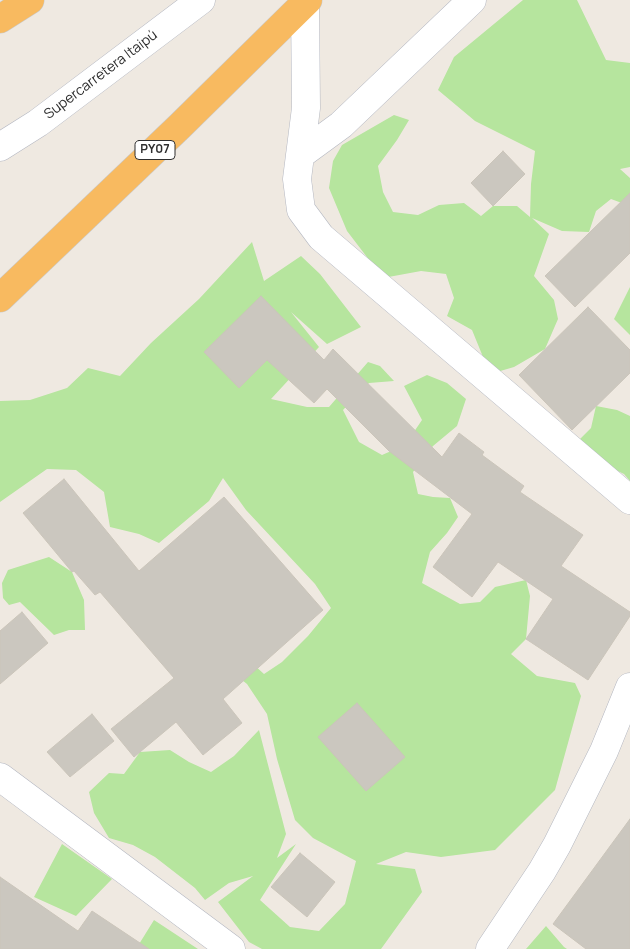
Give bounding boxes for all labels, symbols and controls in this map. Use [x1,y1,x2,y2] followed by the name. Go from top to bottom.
[41,27,161,123] street label: Supercarretera Itaipú
[135,140,175,160] road number: PY07

